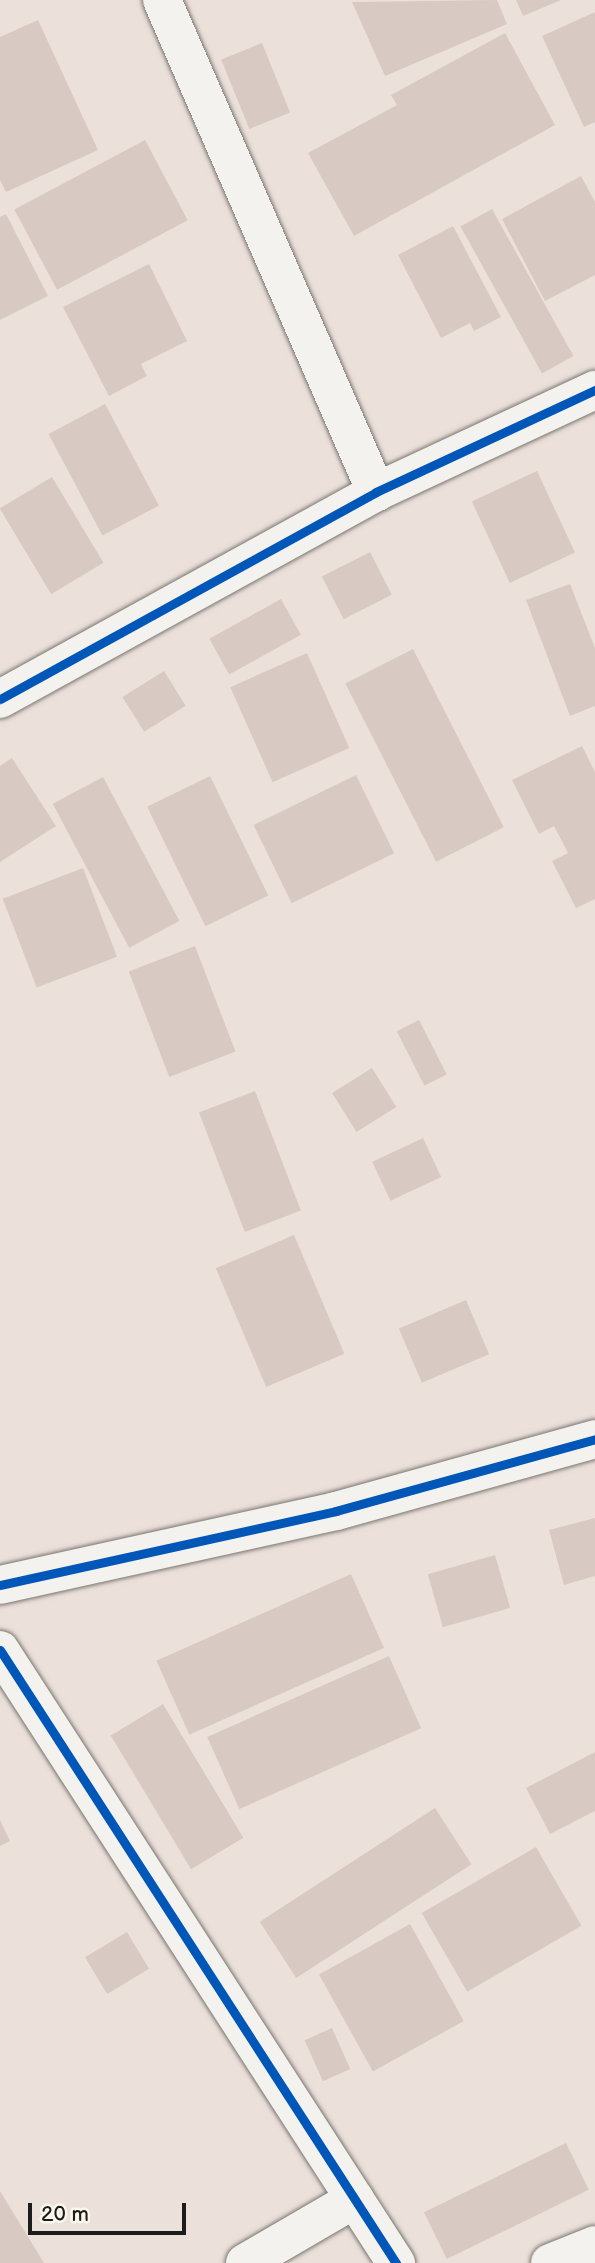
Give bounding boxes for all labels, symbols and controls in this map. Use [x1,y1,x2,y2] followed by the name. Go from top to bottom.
[32,2190,189,2234] scale bar
[41,2202,89,2227] text: 20 m

